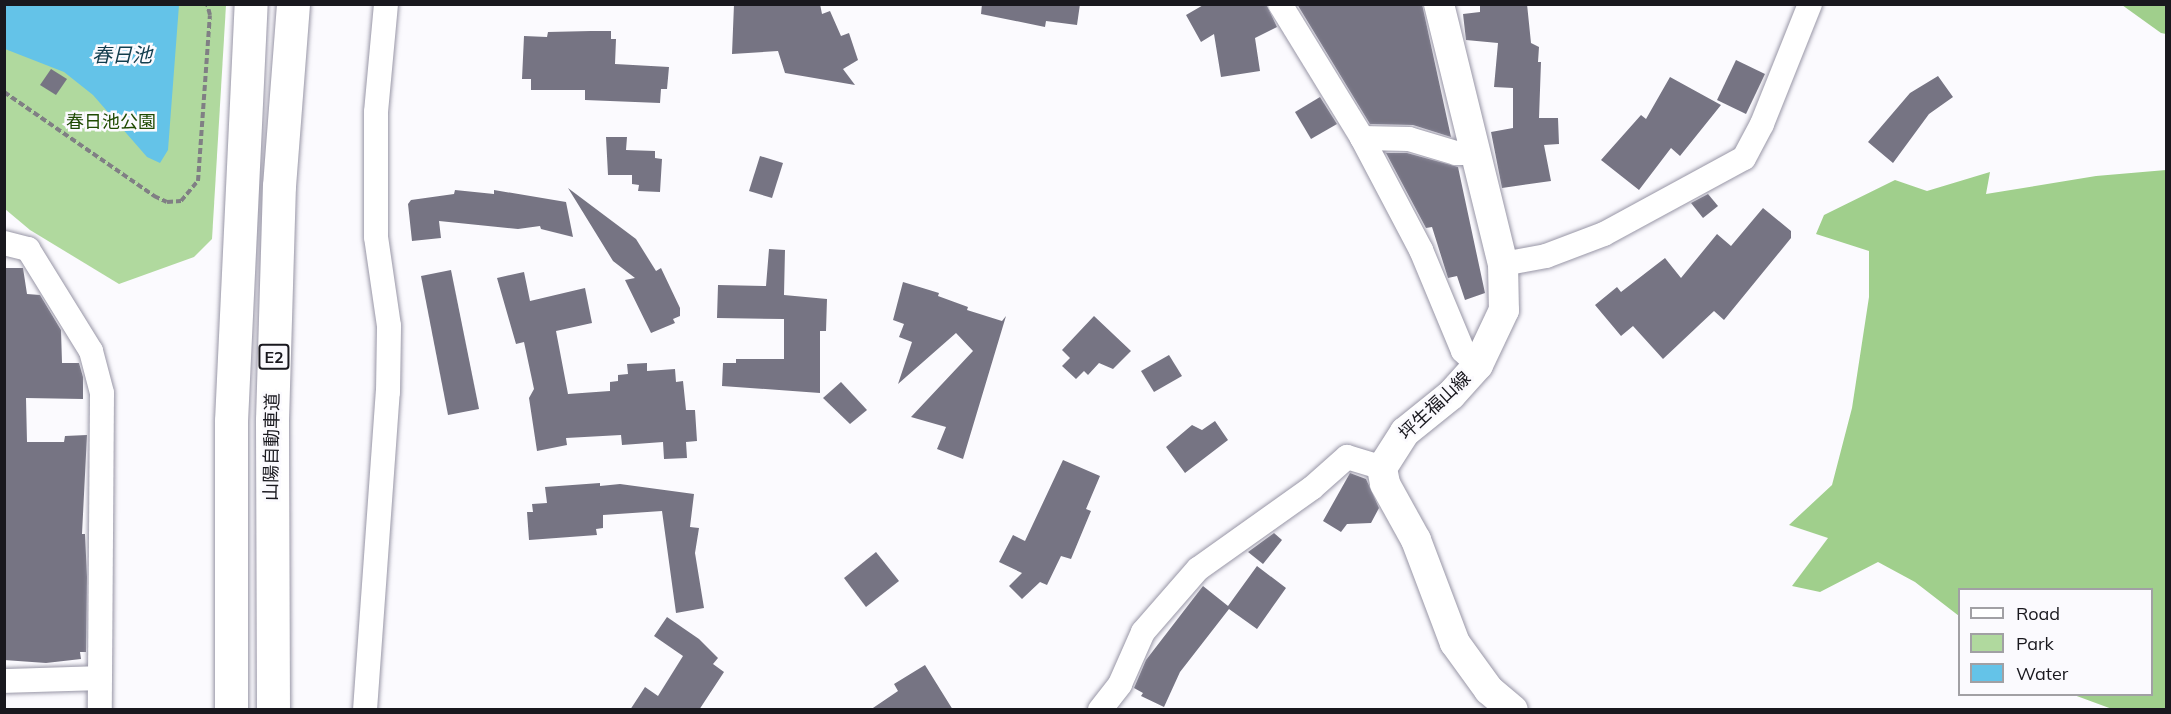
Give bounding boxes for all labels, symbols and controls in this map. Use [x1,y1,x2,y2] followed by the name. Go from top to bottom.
[92,42,152,66] water label: 春日池
[66,111,156,133] park label: 春日池公園
[258,344,290,370] road number: E2
[1395,367,1475,445] street label: 坪生福山線
[260,393,284,501] street label: 山陽自動車道
[1958,588,2153,696] legend
[2016,602,2060,625] text: Road
[2016,632,2054,655] text: Park
[2016,662,2068,685] text: Water

